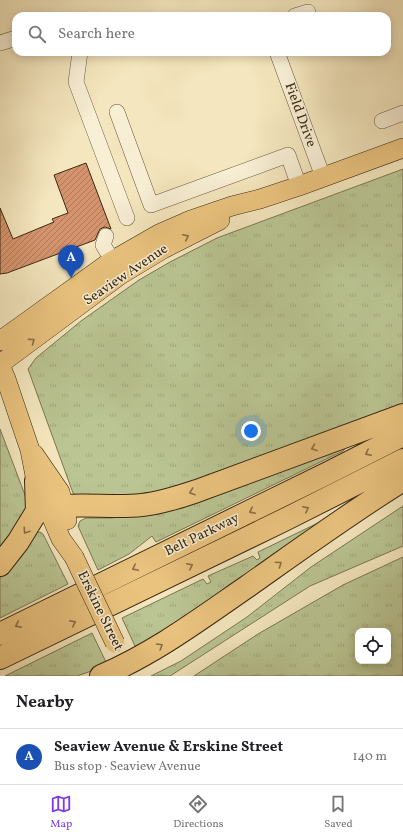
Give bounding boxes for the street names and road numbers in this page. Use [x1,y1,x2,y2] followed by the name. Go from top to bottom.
[280,80,321,150] street label: Field Drive
[80,240,172,310] street label: Seaview Avenue
[162,509,243,561] street label: Belt Parkway
[72,568,128,654] street label: Erskine Street

